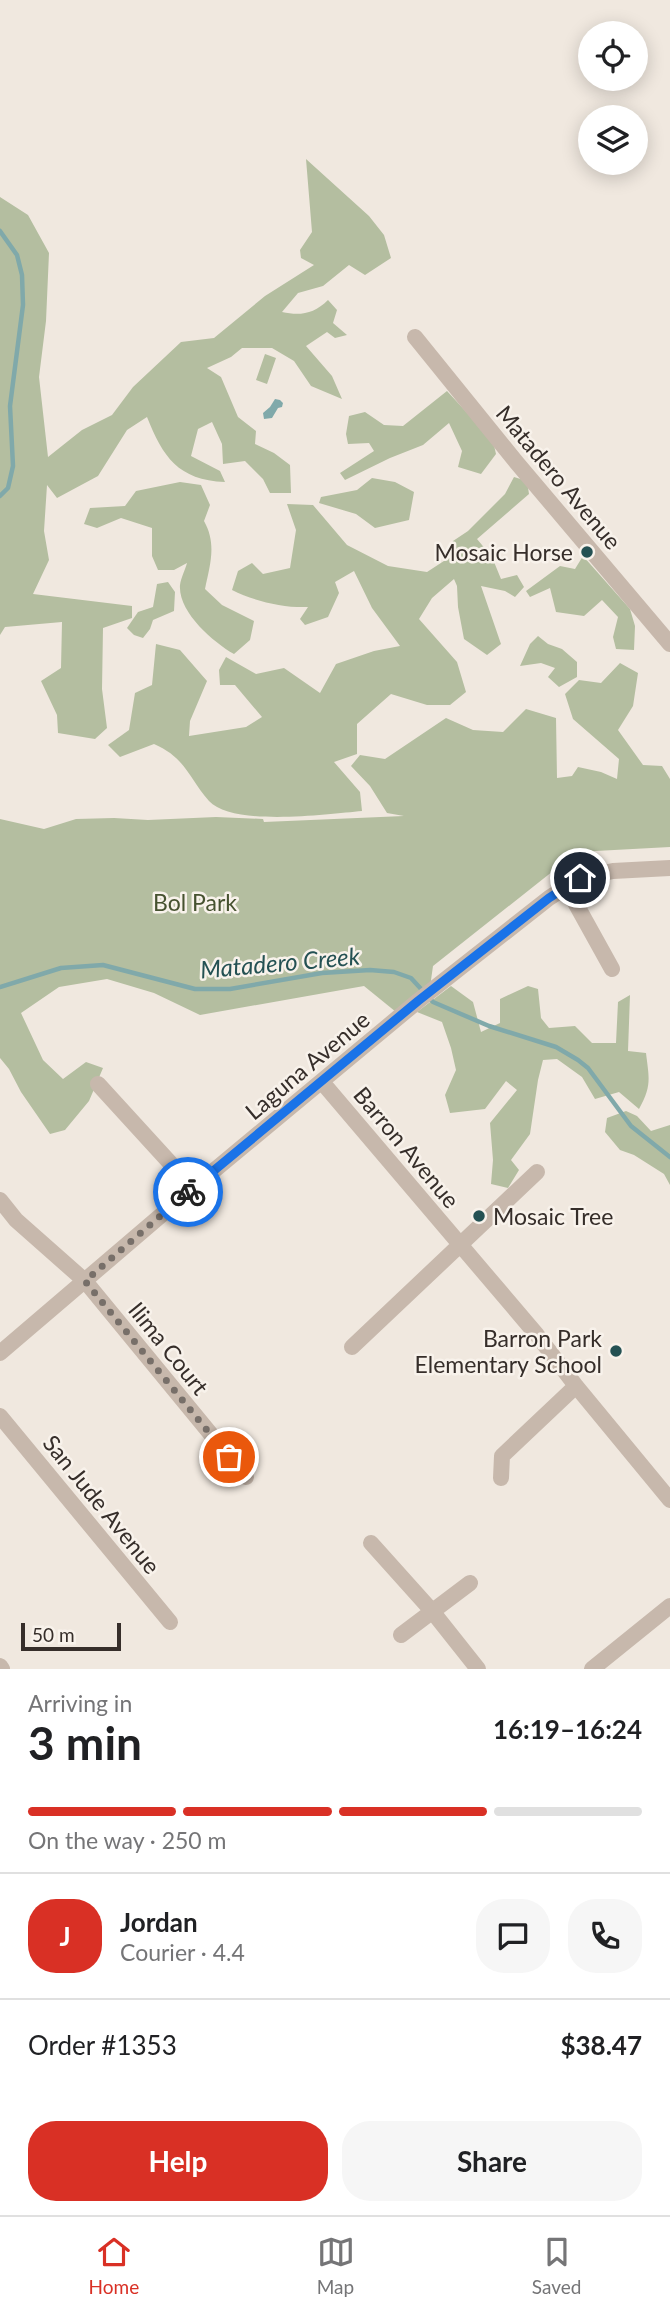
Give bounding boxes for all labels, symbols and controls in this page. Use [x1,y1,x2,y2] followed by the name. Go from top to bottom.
[578,21,648,175] map controls
[578,21,648,91] button: locate
[578,105,648,175] button: layers
[491,399,627,555] street label: Matadero Avenue
[435,538,573,566] place label: Mosaic Horse
[579,544,595,560] marker: Mosaic Horse
[550,848,610,908] pin
[561,859,599,897] icon: home
[153,888,237,916] park label: Bol Park
[199,941,362,983] water label: Matadero Creek
[239,1005,375,1125] street label: Laguna Avenue
[348,1081,466,1213] street label: Barron Avenue
[153,1157,223,1227] courier
[169,1173,207,1211] icon: bike
[493,1202,613,1230] place label: Mosaic Tree
[471,1208,487,1224] marker: Mosaic Tree
[123,1296,215,1401] street label: Ilima Court
[415,1324,602,1378] place label: Barron Park Elementary School
[608,1343,624,1359] marker: Barron Park Elementary School
[199,1427,259,1487] pin
[38,1429,166,1579] street label: San Jude Avenue
[210,1438,248,1476] icon: bag
[21,1620,121,1652] scale bar
[32,1623,75,1646] text: 50 m
[28,1689,132,1717] text: Arriving in
[493,1713,642,1745] text: 16:19–16:24
[28,1715,142,1770] text: 3 min
[28,1826,227,1854] text: On the way · 250 m
[476,1899,550,1973] button: chat
[568,1899,642,1973] button: phone
[120,1906,198,1938] text: Jordan
[59,1920,71,1952] text: J
[120,1938,245,1966] text: Courier · 4.4
[28,2029,177,2061] text: Order #1353
[560,2029,642,2061] text: $38.47
[28,2121,328,2201] button: Help
[342,2121,642,2201] button: Share
[89,2233,139,2298] tab: Home
[317,2233,355,2298] tab: Map
[532,2233,581,2298] tab: Saved

